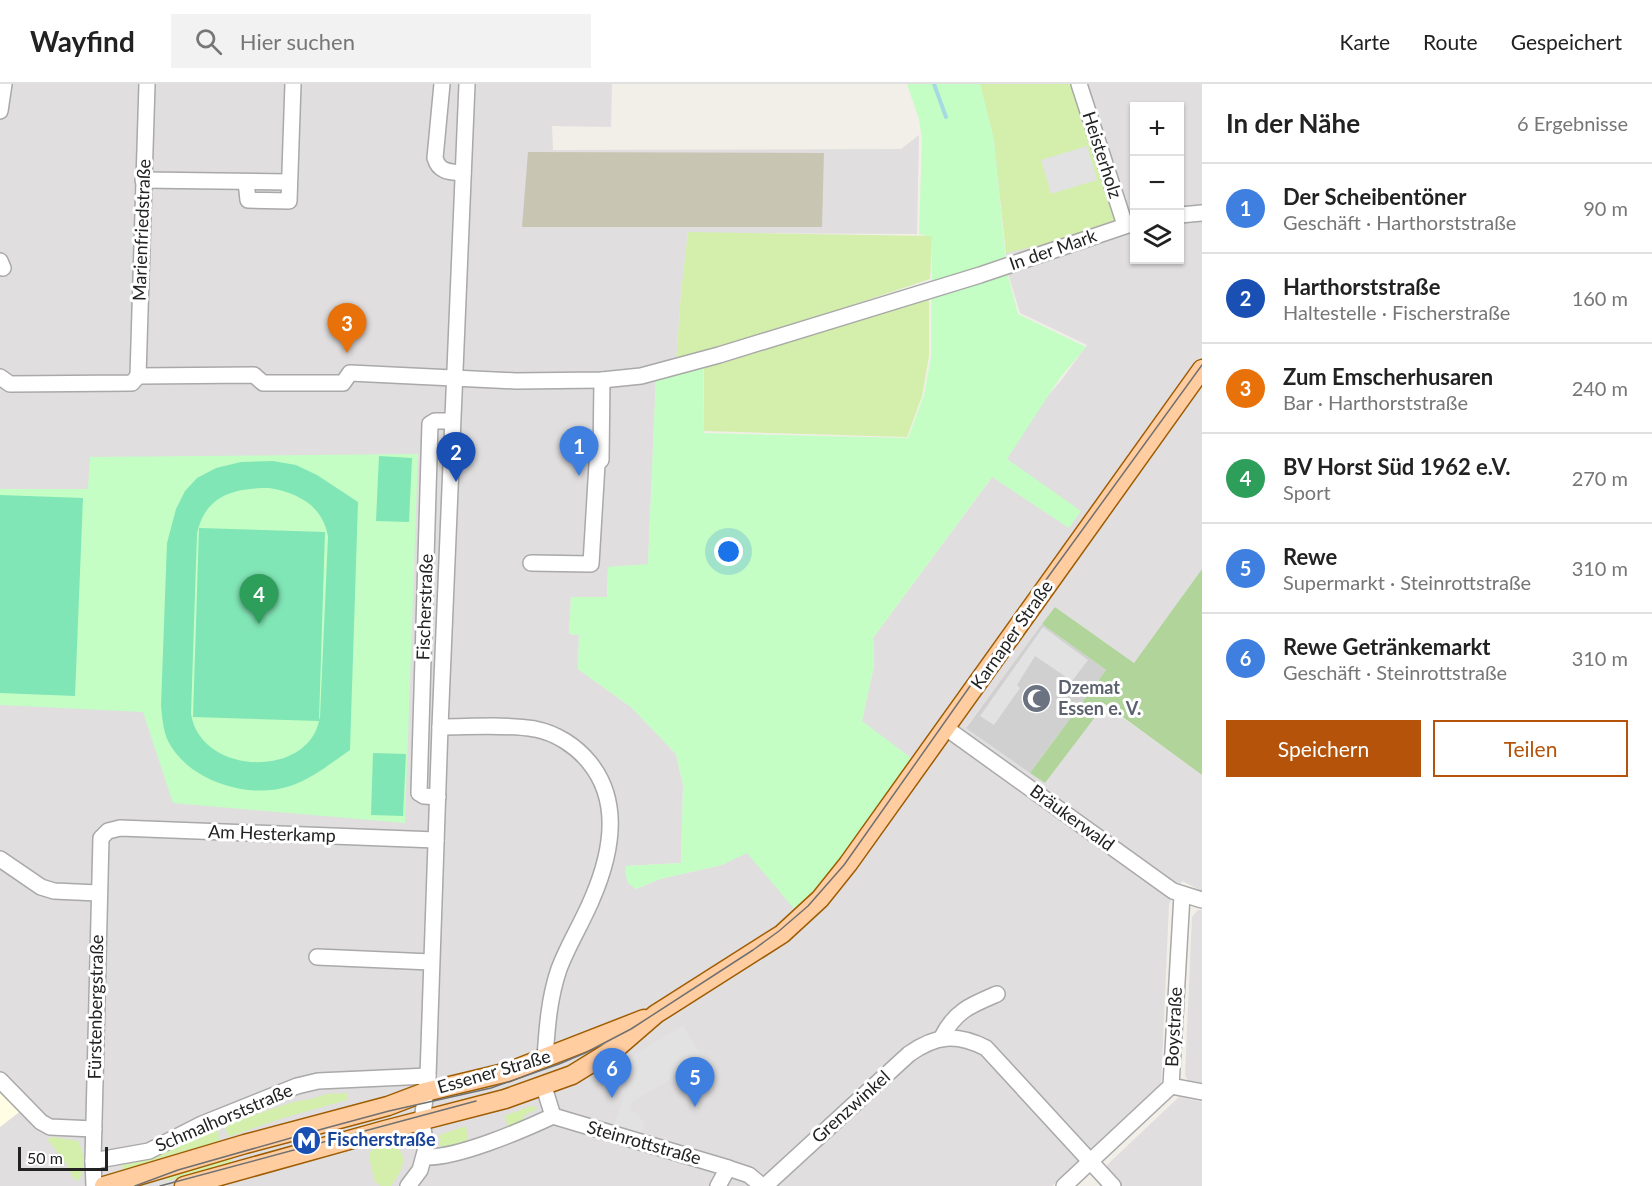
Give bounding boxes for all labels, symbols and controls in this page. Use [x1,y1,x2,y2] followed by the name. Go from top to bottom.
[171,14,591,68] search box
[30,24,135,58] text: Wayfind
[192,25,225,58] icon: search
[240,28,355,55] text: Hier suchen
[1340,29,1390,54] text: Karte
[1423,29,1478,54] text: Route
[1511,29,1622,54] text: Gespeichert
[1130,102,1184,264] map controls
[1130,102,1184,156] button: +
[1226,107,1360,139] text: In der Nähe
[1079,108,1127,201] street label: Heisterholz
[1517,111,1628,135] text: 6 Ergebnisse
[1130,156,1184,210] button: −
[128,159,154,301] street label: Marienfriedstraße
[1283,183,1466,210] text: Der Scheibentöner
[1240,196,1251,220] text: 1
[1583,196,1628,220] text: 90 m
[1130,210,1184,264] button: layers
[1283,210,1516,234] text: Geschäft · Harthorststraße
[1006,224,1100,274] street label: In der Mark
[1283,273,1440,300] text: Harthorststraße
[1240,286,1251,310] text: 2
[1572,286,1628,310] text: 160 m
[1283,300,1510,324] text: Haltestelle · Fischerstraße
[328,304,366,353] pin: 3
[1283,363,1493,390] text: Zum Emscherhusaren
[1240,376,1251,400] text: 3
[1572,376,1628,400] text: 240 m
[1283,390,1468,414] text: Bar · Harthorststraße
[560,426,598,476] pin: 1
[436,432,476,482] pin: 2
[1283,453,1510,480] text: BV Horst Süd 1962 e.V.
[1240,466,1251,490] text: 4
[1572,466,1628,490] text: 270 m
[1283,480,1331,504] text: Sport
[714,537,743,566] your location
[1283,543,1337,570] text: Rewe
[411,553,437,661] street label: Fischerstraße
[1240,556,1251,580] text: 5
[1572,556,1628,580] text: 310 m
[1283,570,1531,594] text: Supermarkt · Steinrottstraße
[240,574,278,624] pin: 4
[966,576,1057,693] street label: Karnaper Straße
[1283,633,1491,660] text: Rewe Getränkemarkt
[1240,646,1251,670] text: 6
[1572,646,1628,670] text: 310 m
[1283,660,1507,684] text: Geschäft · Steinrottstraße
[1058,676,1141,719] place label: Dzemat Essen e. V.
[1021,682,1053,714] mosque icon: Dzemat Essen e. V.
[1226,720,1421,777] button: Speichern
[1433,720,1628,777] button: Teilen
[1026,779,1119,855] street label: Bräukerwald
[208,820,336,846] street label: Am Hesterkamp
[83,934,107,1079] street label: Fürstenbergstraße
[1160,986,1186,1068] street label: Boystraße
[435,1044,553,1098] street label: Essener Straße
[592,1048,632,1098] pin: 6
[676,1058,714,1107] pin: 5
[807,1065,894,1147] street label: Grenzwinkel
[152,1078,296,1156] street label: Schmalhorststraße
[585,1115,704,1169] street label: Steinrottstraße
[290,1124,322,1156] metro station icon: Fischerstraße
[327,1128,436,1150] place label: Fischerstraße
[18,1144,108,1172] scale bar
[27,1148,63,1167] text: 50 m

